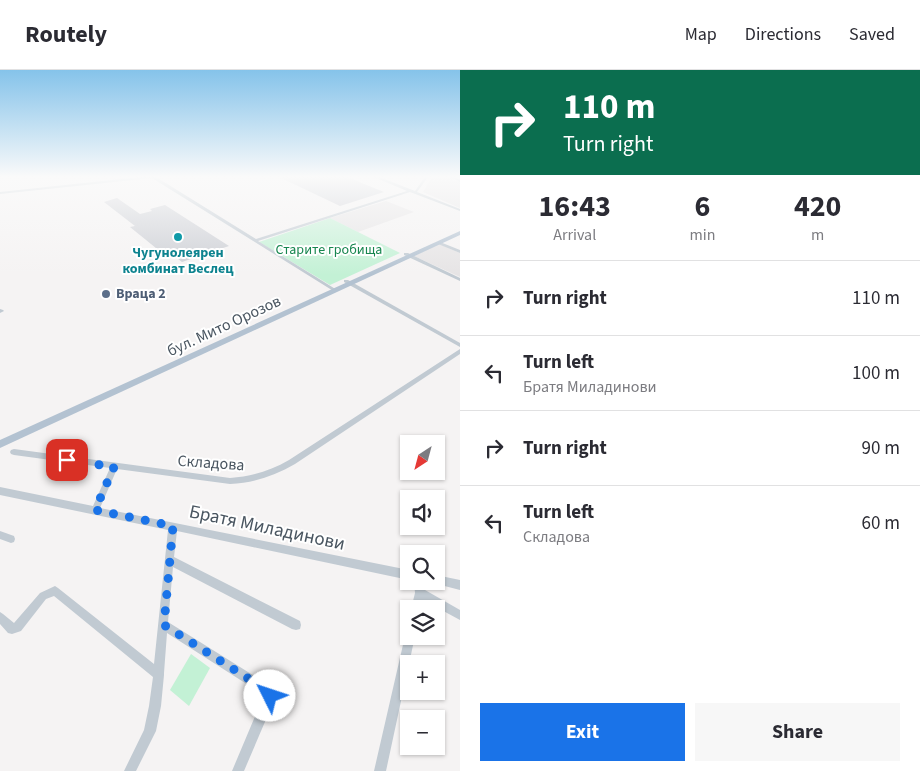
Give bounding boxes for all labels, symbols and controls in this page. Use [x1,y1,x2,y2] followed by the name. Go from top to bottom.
[25,17,107,52] text: Routely
[685,22,717,47] text: Map
[745,22,821,47] text: Directions
[849,22,895,47] text: Saved
[563,82,655,132] text: 110 m
[480,90,545,155] icon: right
[563,128,653,160] text: Turn right
[539,185,611,228] text: 16:43
[694,185,710,228] text: 6
[794,185,841,228] text: 420
[553,224,596,246] text: Arrival
[689,224,715,246] text: min
[811,224,824,246] text: m
[172,231,184,243] marker: Чугунолеярен комбинат Веслец
[276,240,382,260] park label: Старите гробища
[122,243,234,279] place label: Чугунолеярен комбинат Веслец
[116,284,166,304] place label: Враца 2
[480,284,508,312] icon: right
[523,285,607,312] text: Turn right
[852,285,900,312] text: 110 m
[100,288,112,300] marker: Враца 2
[163,290,285,362] street label: бул. Мито Орозов
[523,349,594,376] text: Turn left
[480,359,508,387] icon: left
[852,360,900,387] text: 100 m
[523,376,657,398] text: Братя Миладинови
[480,434,508,462] icon: right
[400,435,445,480] north arrow
[400,435,445,755] map controls
[523,435,607,462] text: Turn right
[862,435,900,462] text: 90 m
[46,439,88,481] pin
[53,446,81,474] icon: arrive
[177,450,245,476] street label: Складова
[400,490,445,535] button: sound
[187,498,347,558] street label: Братя Миладинови
[523,499,594,526] text: Turn left
[480,509,508,537] icon: left
[862,510,900,537] text: 60 m
[523,526,590,548] text: Складова
[400,545,445,590] button: search
[400,600,445,645] button: layers
[400,655,445,700] button: +
[243,669,295,721] position arrow
[480,703,685,761] button: Exit
[695,703,900,761] button: Share
[400,710,445,755] button: −

